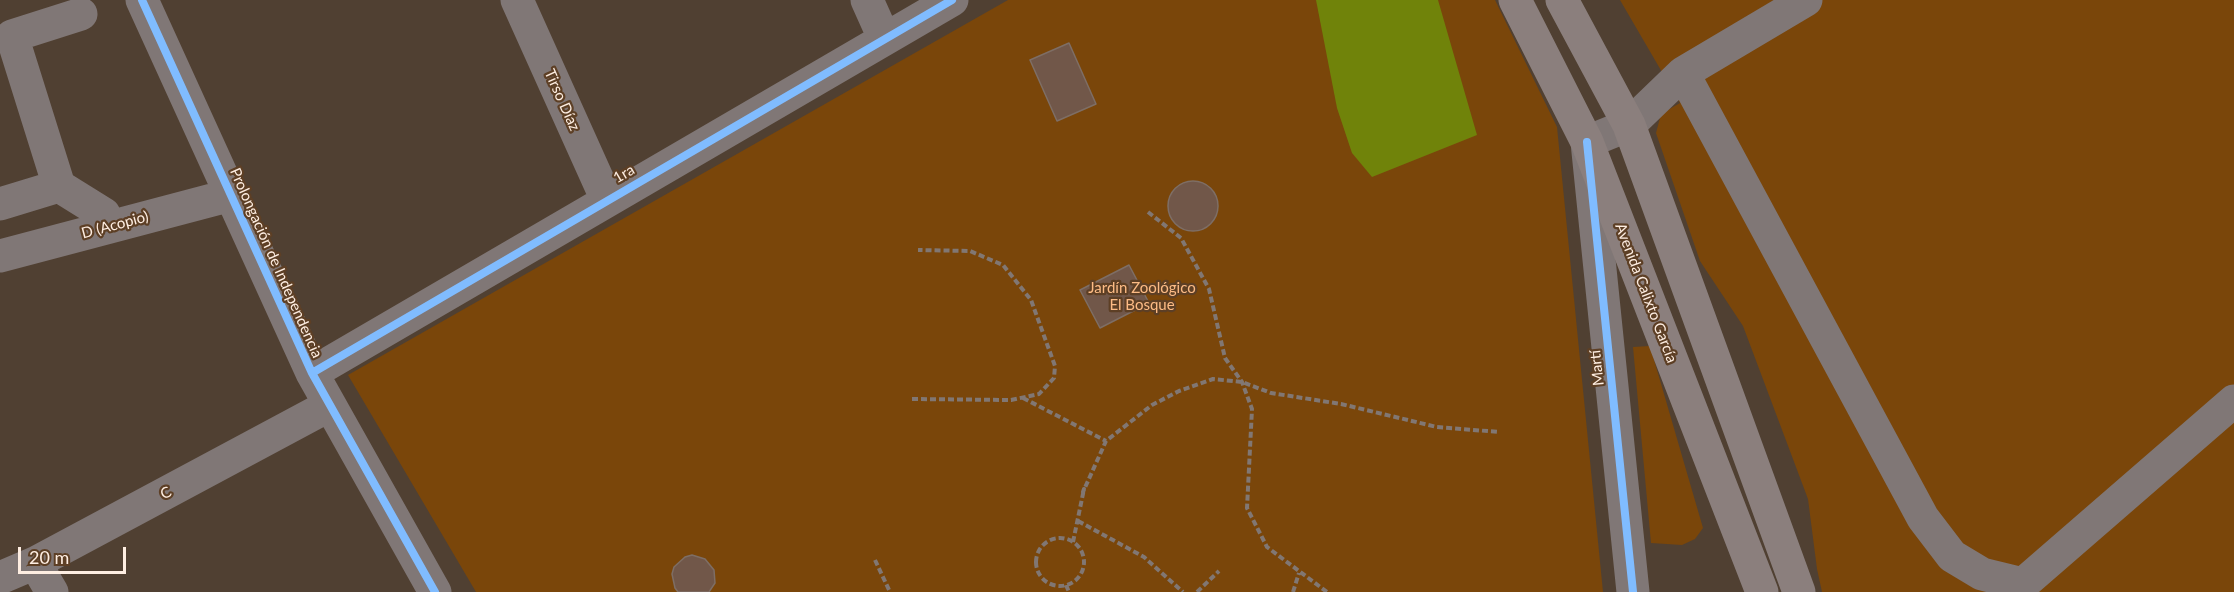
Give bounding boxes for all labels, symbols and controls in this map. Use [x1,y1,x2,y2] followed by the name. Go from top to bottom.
[540,66,584,134] street label: Tirso Díaz
[610,161,638,187] street label: 1ra
[226,165,326,361] street label: Prolongación de Independencia
[79,207,151,243] street label: D (Acopio)
[1611,221,1681,365] street label: Avenida Calixto García
[1088,279,1196,314] park label: Jardín Zoológico El Bosque
[1586,349,1608,387] street label: Martí
[157,483,175,503] street label: C
[21,535,129,573] scale bar
[29,546,69,568] text: 20 m

